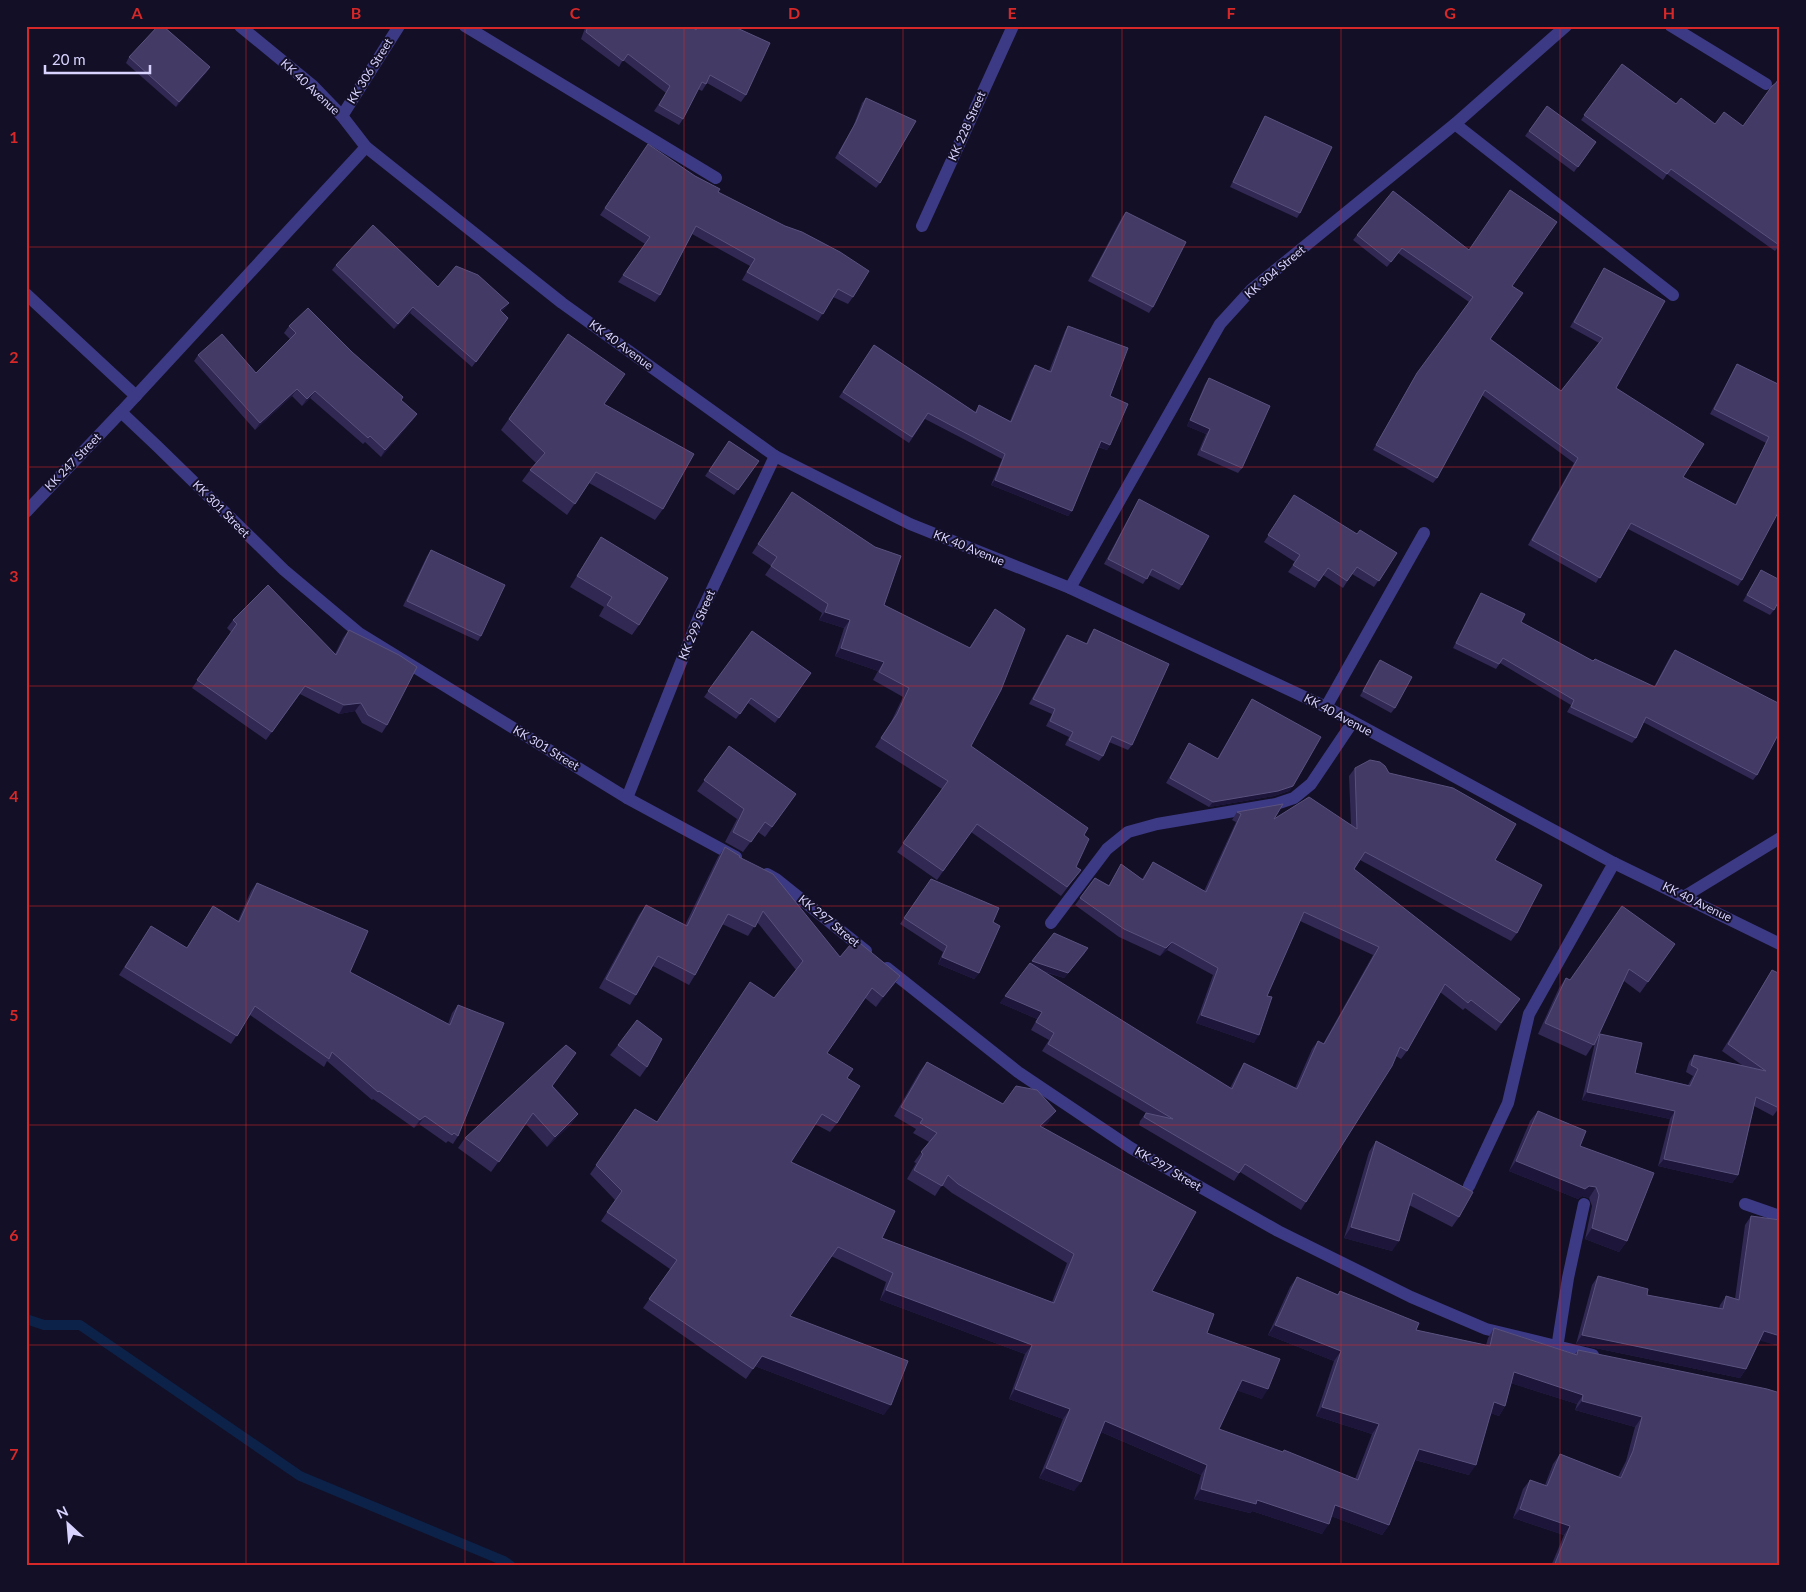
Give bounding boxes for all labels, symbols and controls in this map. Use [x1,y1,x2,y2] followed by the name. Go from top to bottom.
[130,3,143,22] text: A
[351,3,361,22] text: B
[570,3,581,22] text: C
[788,3,800,22] text: D
[1007,3,1017,22] text: E
[1226,3,1236,22] text: F
[1444,3,1456,22] text: G
[1663,3,1675,22] text: H
[343,35,396,106] street label: KK 306 Street
[45,42,150,74] scale bar
[52,50,86,68] text: 20 m
[278,55,343,118] street label: KK 40 Avenue
[945,88,989,163] street label: KK 228 Street
[9,127,19,146] text: 1
[1241,241,1309,301] street label: KK 304 Street
[586,316,656,373] street label: KK 40 Avenue
[9,347,19,366] text: 2
[41,429,104,494] street label: KK 247 Street
[190,477,253,541] street label: KK 301 Street
[931,526,1007,569] street label: KK 40 Avenue
[9,566,19,585] text: 3
[675,587,718,662] street label: KK 299 Street
[1301,690,1375,739] street label: KK 40 Avenue
[510,722,583,774] street label: KK 301 Street
[9,786,19,805] text: 4
[1660,878,1734,925] street label: KK 40 Avenue
[796,891,864,950] street label: KK 297 Street
[9,1005,19,1024] text: 5
[1132,1143,1205,1194] street label: KK 297 Street
[9,1225,19,1244] text: 6
[9,1444,19,1463] text: 7
[42,1500,92,1550] north arrow
[54,1502,71,1522] text: N

